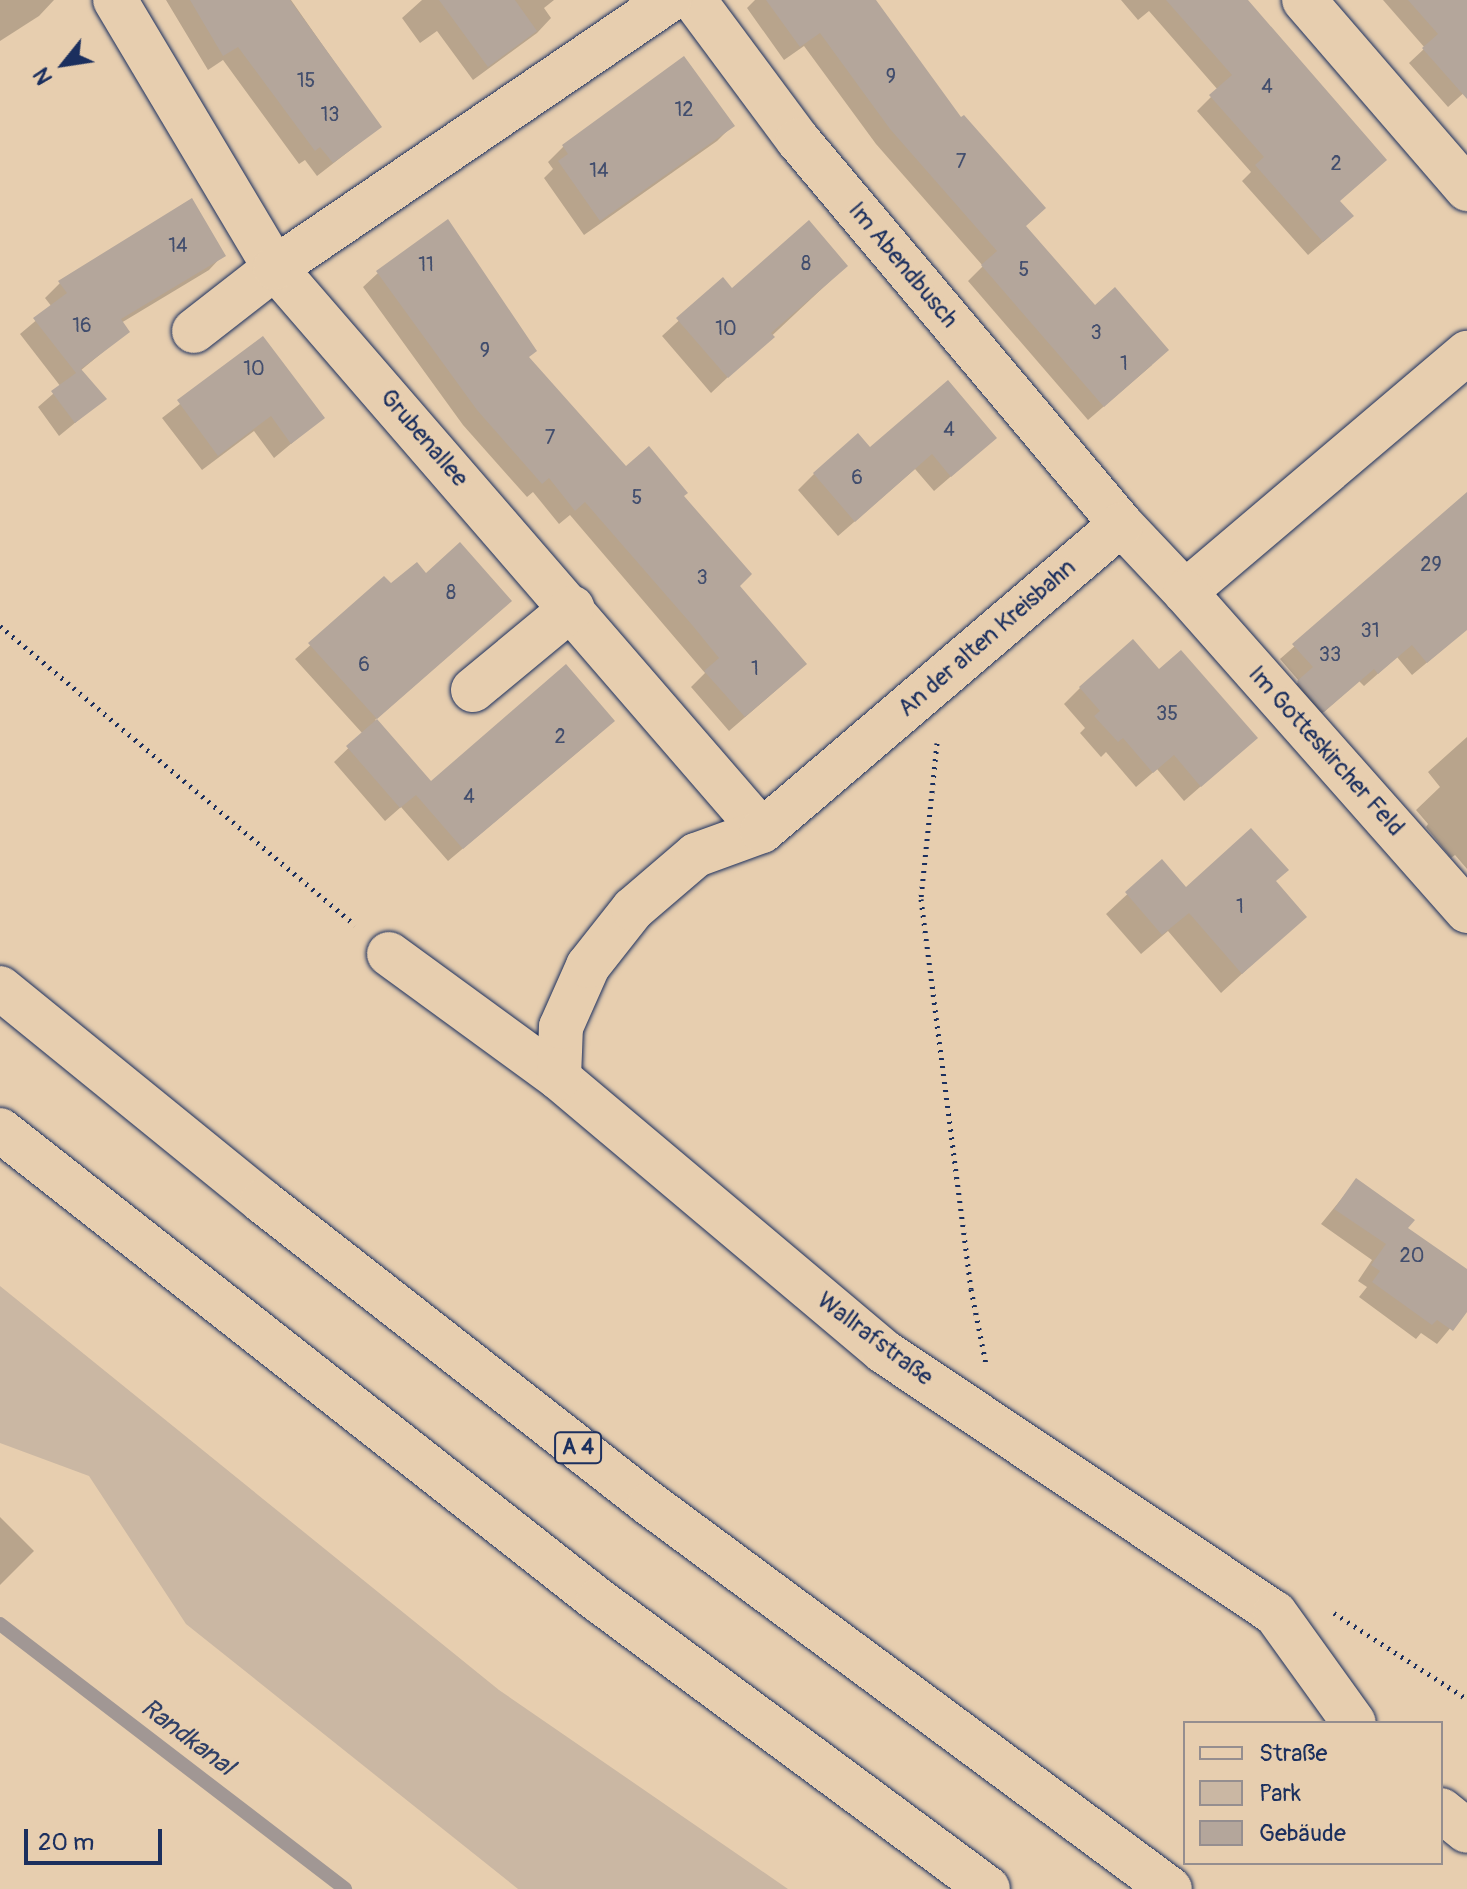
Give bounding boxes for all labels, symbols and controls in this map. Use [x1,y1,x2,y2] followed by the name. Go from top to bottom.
[24,24,104,104] north arrow
[27,63,59,89] text: N
[886,64,896,88] house number: 9
[297,68,315,92] house number: 15
[1261,74,1273,98] house number: 4
[675,97,693,121] house number: 12
[321,102,339,126] house number: 13
[956,149,966,173] house number: 7
[1330,151,1342,175] house number: 2
[589,158,609,182] house number: 14
[842,196,964,334] street label: Im Abendbusch
[168,233,188,257] house number: 14
[801,251,811,275] house number: 8
[418,252,434,276] house number: 11
[1019,257,1029,281] house number: 5
[72,313,92,337] house number: 16
[715,316,737,340] house number: 10
[1090,320,1102,344] house number: 3
[480,338,490,362] house number: 9
[1120,351,1128,375] house number: 1
[243,356,265,380] house number: 10
[374,383,474,493] street label: Grubenallee
[943,417,955,441] house number: 4
[545,425,555,449] house number: 7
[851,465,863,489] house number: 6
[632,485,642,509] house number: 5
[1420,552,1442,576] house number: 29
[892,553,1082,723] street label: An der alten Kreisbahn
[696,565,708,589] house number: 3
[446,580,456,604] house number: 8
[1361,618,1379,642] house number: 31
[1319,642,1341,666] house number: 33
[358,652,370,676] house number: 6
[751,656,759,680] house number: 1
[1242,660,1410,842] street label: Im Gotteskircher Feld
[1156,701,1178,725] house number: 35
[554,724,566,748] house number: 2
[463,784,475,808] house number: 4
[1236,894,1244,918] house number: 1
[1400,1243,1424,1267] house number: 20
[811,1286,939,1392] street label: Wallrafstraße
[554,1430,602,1466] road number: A 4
[134,1693,240,1783] water label: Randkanal
[1183,1721,1443,1865] legend
[1259,1739,1327,1768] text: Straße
[1259,1779,1301,1808] text: Park
[28,1813,166,1863] scale bar
[1259,1819,1346,1848] text: Gebäude
[38,1828,94,1857] text: 20 m

